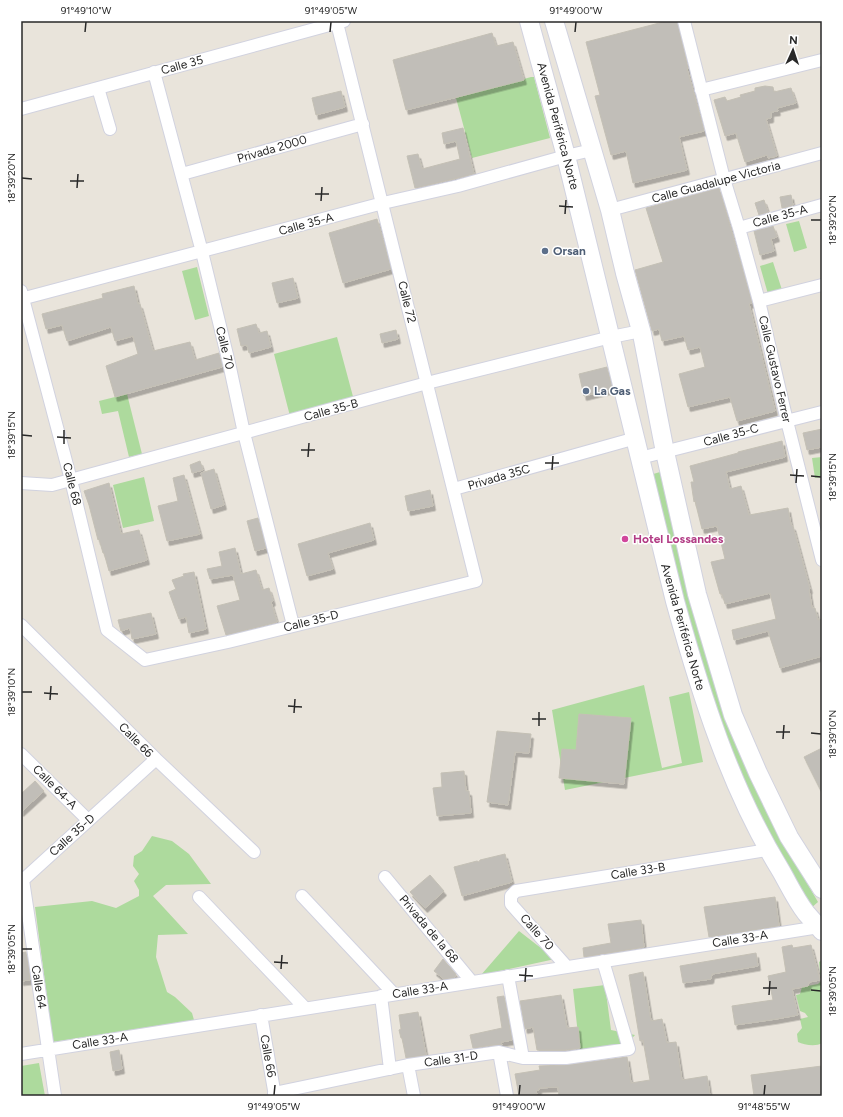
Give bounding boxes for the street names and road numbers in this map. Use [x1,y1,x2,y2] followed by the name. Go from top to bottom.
[159,53,205,77] street label: Calle 35
[534,61,582,192] street label: Avenida Periférica Norte
[236,132,309,166] street label: Privada 2000
[650,158,782,206] street label: Calle Guadalupe Victoria
[751,202,809,230] street label: Calle 35-A
[277,210,335,238] street label: Calle 35-A
[395,280,419,324] street label: Calle 72
[756,314,794,424] street label: Calle Gustavo Ferrer
[213,325,237,371] street label: Calle 70
[302,396,360,424] street label: Calle 35-B
[702,421,761,449] street label: Calle 35-C
[60,461,84,507] street label: Calle 68
[466,461,532,493] street label: Privada 35C
[658,562,708,692] street label: Avenida Periférica Norte
[282,607,340,635] street label: Calle 35-D
[116,720,156,760] street label: Calle 66
[30,762,80,812] street label: Calle 64-A
[46,811,98,859] street label: Calle 35-D
[610,860,666,882] street label: Calle 33-B
[396,892,462,966] street label: Privada de la 68
[517,911,557,953] street label: Calle 70
[711,928,769,950] street label: Calle 33-A
[29,964,49,1010] street label: Calle 64
[391,979,449,1001] street label: Calle 33-A
[71,1030,129,1052] street label: Calle 33-A
[257,1034,279,1079] street label: Calle 66
[423,1048,479,1070] street label: Calle 31-D

